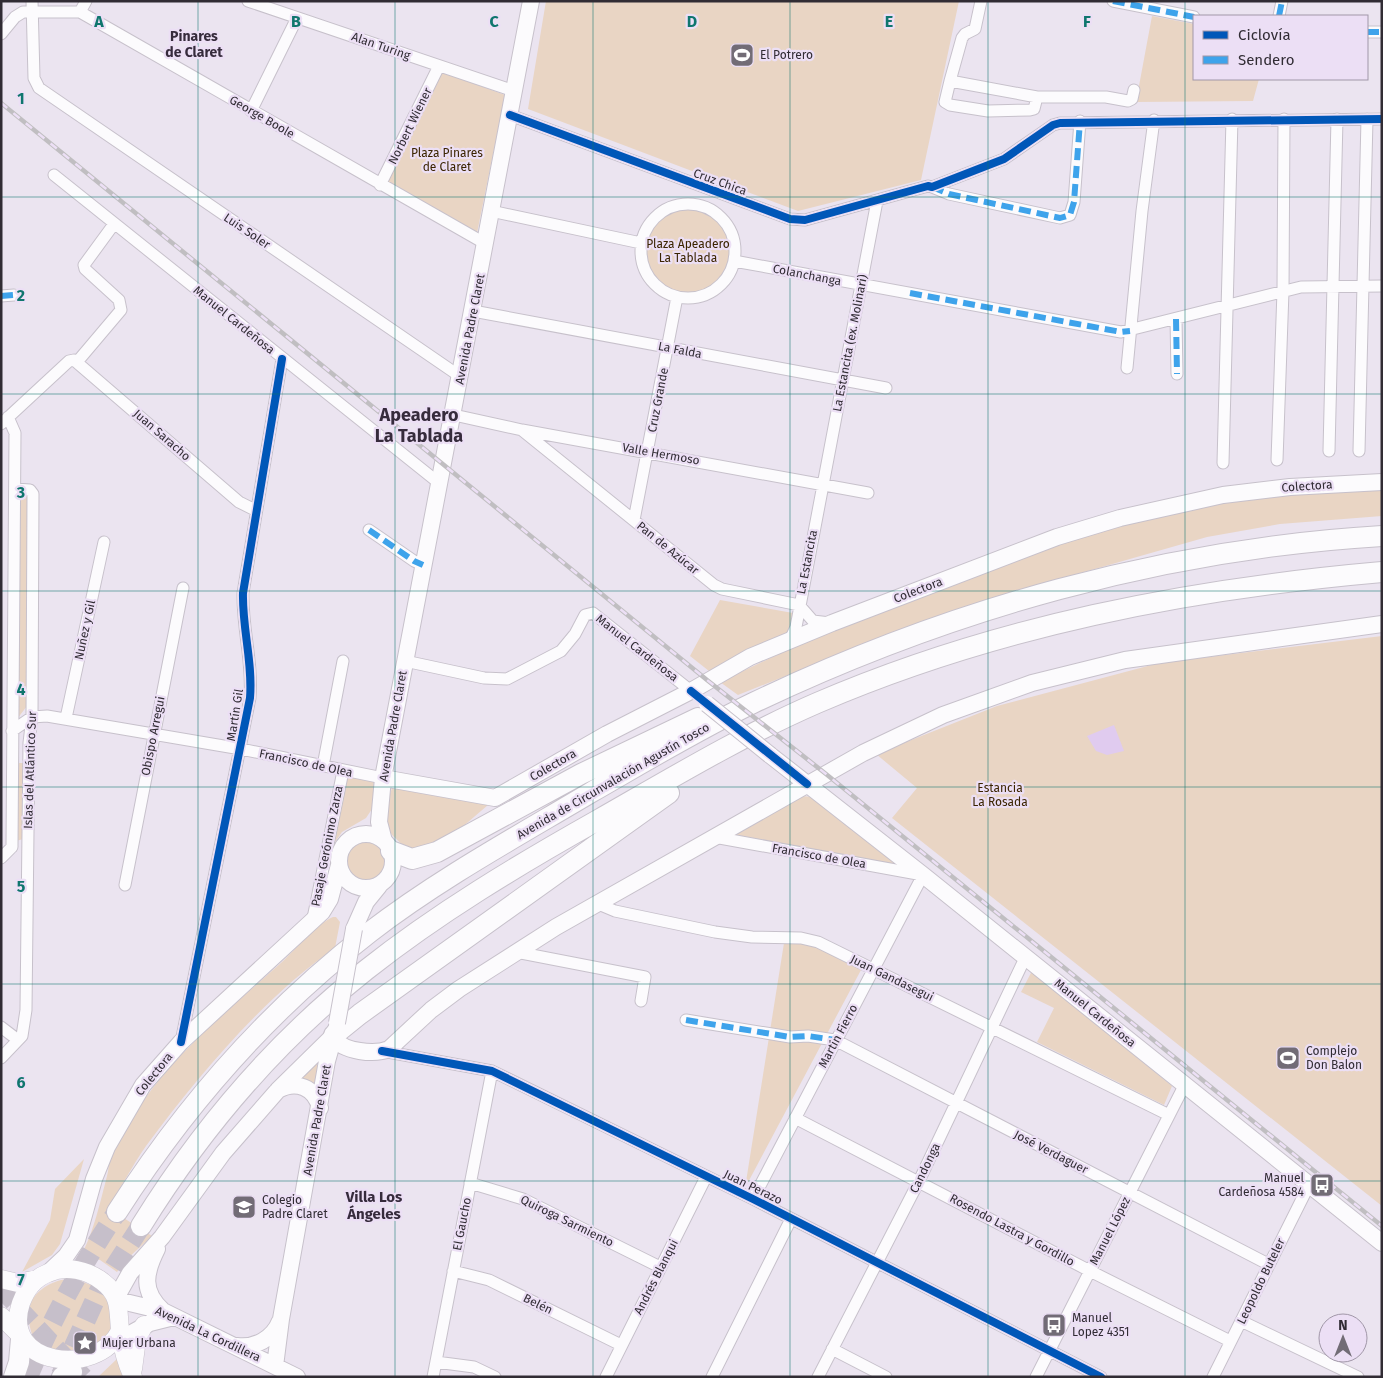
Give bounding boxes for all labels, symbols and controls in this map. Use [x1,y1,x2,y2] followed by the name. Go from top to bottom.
[93,12,104,31] text: A
[291,12,301,31] text: B
[489,12,499,31] text: C
[687,12,697,31] text: D
[885,12,893,31] text: E
[1083,12,1091,31] text: F
[1193,15,1368,80] legend
[1238,26,1291,44] text: Ciclovía
[165,28,223,61] district label: Pinares de Claret
[350,29,413,63] street label: Alan Turing
[729,42,755,68] sports icon: El Potrero
[760,48,813,62] place label: El Potrero
[1238,51,1294,69] text: Sendero
[385,85,435,167] street label: Norbert Wiener
[17,89,25,108] text: 1
[227,93,297,141] street label: George Boole
[411,146,483,174] park label: Plaza Pinares de Claret
[691,166,749,198] street label: Cruz Chica
[221,210,273,252] street label: Luis Soler
[646,237,730,265] park label: Plaza Apeadero La Tablada
[772,262,842,288] street label: Colanchanga
[452,272,488,385] street label: Avenida Padre Claret
[830,273,870,413] street label: La Estancita (ex. Molinari)
[191,283,277,357] street label: Manuel Cardeñosa
[17,286,25,305] text: 2
[657,339,703,361] street label: La Falda
[645,366,671,434] street label: Cruz Grande
[375,404,463,447] district label: Apeadero La Tablada
[131,406,193,464] street label: Juan Saracho
[621,440,701,468] street label: Valle Hermoso
[1281,477,1333,495] street label: Colectora
[16,483,25,502] text: 3
[634,519,702,577] street label: Pan de Azúcar
[794,529,820,595] street label: La Estancita
[892,574,944,606] street label: Colectora
[72,598,98,661] street label: Nuñez y Gil
[593,612,681,684] street label: Manuel Cardeñosa
[376,669,410,783] street label: Avenida Padre Claret
[16,680,26,699] text: 4
[224,687,246,742] street label: Martín Gil
[138,695,168,777] street label: Obispo Arregui
[21,710,39,829] street label: Islas del Atlántico Sur
[514,720,712,842] street label: Avenida de Circunvalación Agustín Tosco
[258,746,354,780] street label: Francisco de Olea
[527,746,579,784] street label: Colectora
[972,781,1028,809] park label: Estancia La Rosada
[308,784,346,908] street label: Pasaje Gerónimo Zarza
[771,841,867,871] street label: Francisco de Olea
[17,877,26,896] text: 5
[848,952,936,1004] street label: Juan Gandasegui
[1052,976,1138,1050] street label: Manuel Cardeñosa
[815,1002,861,1070] street label: Martín Fierro
[1306,1044,1362,1072] place label: Complejo Don Balon
[1275,1045,1301,1071] sports icon: Complejo Don Balon
[132,1050,176,1098] street label: Colectora
[300,1063,334,1177] street label: Avenida Padre Claret
[16,1073,26,1092] text: 6
[1012,1127,1091,1177] street label: José Verdaguer
[907,1141,943,1195] street label: Candonga
[721,1167,785,1207] street label: Juan Perazo
[1218,1171,1305,1199] place label: Manuel Cardeñosa 4584
[1309,1172,1335,1198] bus stop icon: Manuel Cardeñosa 4584
[345,1188,402,1223] district label: Villa Los Ángeles
[947,1191,1077,1269] street label: Rosendo Lastra y Gordillo
[518,1192,616,1250] street label: Quiroga Sarmiento
[262,1193,328,1221] place label: Colegio Padre Claret
[231,1194,257,1220] school or university icon: Colegio Padre Claret
[1087,1195,1133,1267] street label: Manuel López
[450,1196,474,1252] street label: El Gaucho
[1234,1235,1288,1326] street label: Leopoldo Buteler
[631,1237,681,1317] street label: Andrés Blanqui
[17,1270,25,1289] text: 7
[521,1291,555,1317] street label: Belén
[153,1303,263,1365] street label: Avenida La Cordillera
[1072,1311,1129,1339] place label: Manuel Lopez 4351
[1041,1312,1067,1338] bus stop icon: Manuel Lopez 4351
[1318,1313,1368,1363] north arrow
[1338,1317,1348,1334] text: N
[72,1330,98,1356] place icon: Mujer Urbana
[102,1336,176,1350] place label: Mujer Urbana

